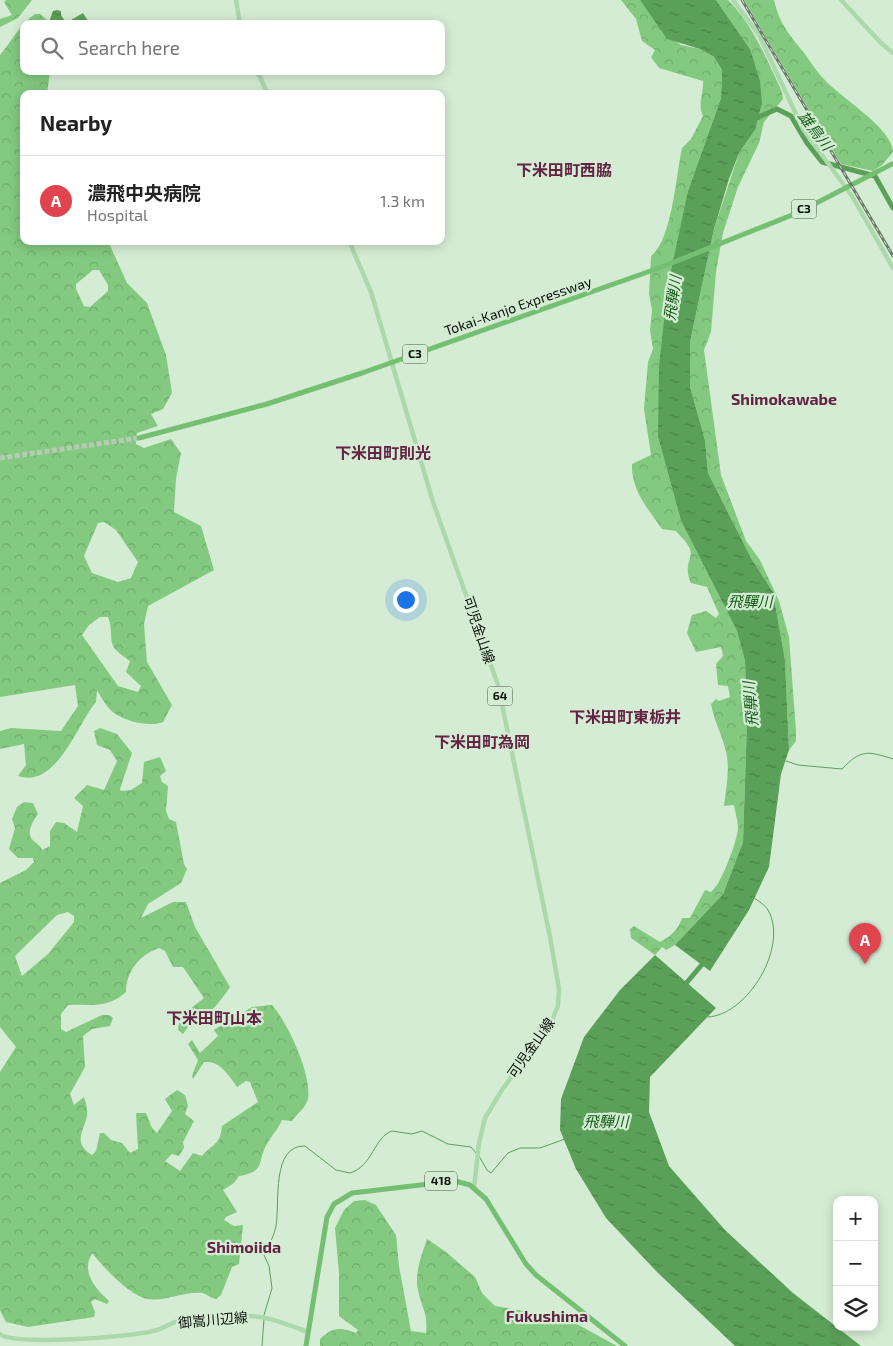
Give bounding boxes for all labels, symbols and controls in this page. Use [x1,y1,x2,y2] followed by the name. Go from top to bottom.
[20,20,445,75] search box
[38,34,66,62] icon: search
[78,36,180,59] text: Search here
[795,107,838,155] water label: 雄鳥川
[40,110,112,135] text: Nearby
[516,160,612,179] district label: 下米田町西脇
[87,181,201,204] text: 濃飛中央病院
[51,191,61,210] text: A
[380,191,425,210] text: 1.3 km
[792,200,816,218] road number: C3
[87,205,148,224] text: Hospital
[442,272,594,339] street label: Tokai-Kanjo Expressway
[660,272,684,321] water label: 飛騨川
[402,344,428,364] road number: C3
[731,389,837,408] district label: Shimokawabe
[335,443,431,462] district label: 下米田町則光
[393,587,419,613] your location
[727,592,774,610] water label: 飛驒川
[460,594,499,666] street label: 可児金山線
[739,679,761,727] water label: 飛騨川
[488,686,512,706] road number: 64
[569,707,681,726] district label: 下米田町東栃井
[434,732,530,751] district label: 下米田町為岡
[849,923,881,964] pin: A
[166,1008,262,1027] district label: 下米田町山本
[504,1014,558,1081] street label: 可児金山線
[583,1112,630,1130] water label: 飛騨川
[425,1172,457,1190] road number: 418
[833,1196,878,1331] map controls
[833,1196,878,1241] button: +
[207,1237,281,1256] district label: Shimoiida
[833,1241,878,1286] button: −
[833,1286,878,1331] button: layers
[506,1306,588,1325] district label: Fukushima
[177,1308,249,1331] street label: 御嵩川辺線

